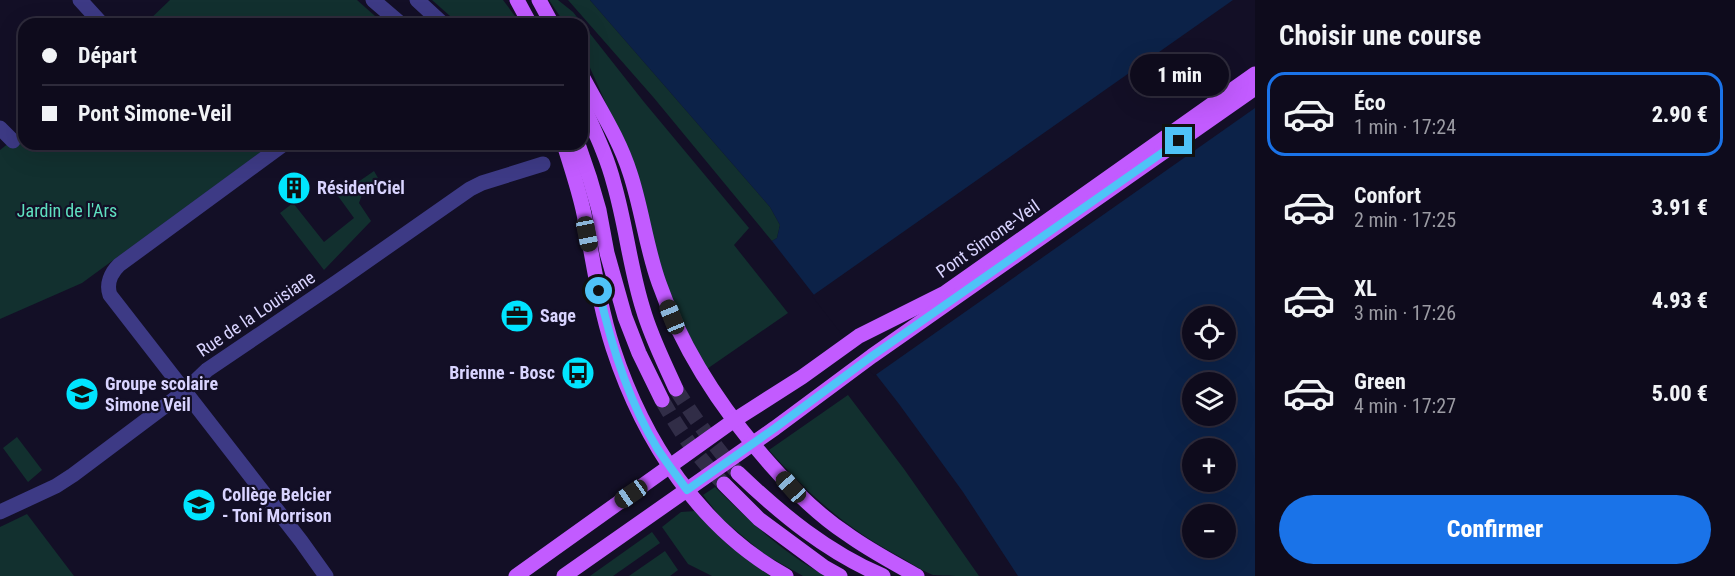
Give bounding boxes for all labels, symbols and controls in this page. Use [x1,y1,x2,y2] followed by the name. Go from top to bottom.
[1279,20,1481,52] text: Choisir une course
[78,43,137,68] text: Départ
[1130,54,1228,96] callout: 1 min
[1157,63,1202,87] text: 1 min
[1282,87,1336,141] icon: car
[1354,90,1386,115] text: Éco
[78,101,232,126] text: Pont Simone-Veil
[1652,102,1708,127] text: 2.90 €
[1354,115,1456,139] text: 1 min · 17:24
[1165,127,1192,154] route end
[276,170,312,206] building icon: Résiden'Ciel
[317,177,405,198] place label: Résiden'Ciel
[1282,180,1336,234] icon: car
[1354,183,1421,208] text: Confort
[932,195,1043,282] street label: Pont Simone-Veil
[1652,195,1708,220] text: 3.91 €
[17,200,117,221] park label: Jardin de l'Ars
[1354,208,1456,232] text: 2 min · 17:25
[575,215,599,253] car
[193,266,319,361] street label: Rue de la Louisiane
[1282,273,1336,327] icon: car
[1354,276,1377,301] text: XL
[585,277,612,304] route start
[1652,288,1708,313] text: 4.93 €
[657,297,687,337] car
[499,298,535,334] office icon: Sage
[1354,301,1456,325] text: 3 min · 17:26
[540,305,576,326] place label: Sage
[1182,306,1236,558] map controls
[1182,306,1236,360] button: locate
[560,355,596,391] bus stop icon: Brienne - Bosc
[449,362,555,383] place label: Brienne - Bosc
[1282,366,1336,420] icon: car
[1354,369,1406,394] text: Green
[1182,372,1236,426] button: layers
[105,373,218,415] place label: Groupe scolaire Simone Veil
[64,376,100,412] school or university icon: Groupe scolaire Simone Veil
[1652,381,1708,406] text: 5.00 €
[1354,394,1456,418] text: 4 min · 17:27
[1182,438,1236,492] button: +
[772,468,810,506] car
[611,476,651,512] car
[222,484,332,526] place label: Collège Belcier - Toni Morrison
[181,487,217,523] school or university icon: Collège Belcier - Toni Morrison
[1279,495,1711,564] button: Confirmer
[1182,504,1236,558] button: −

